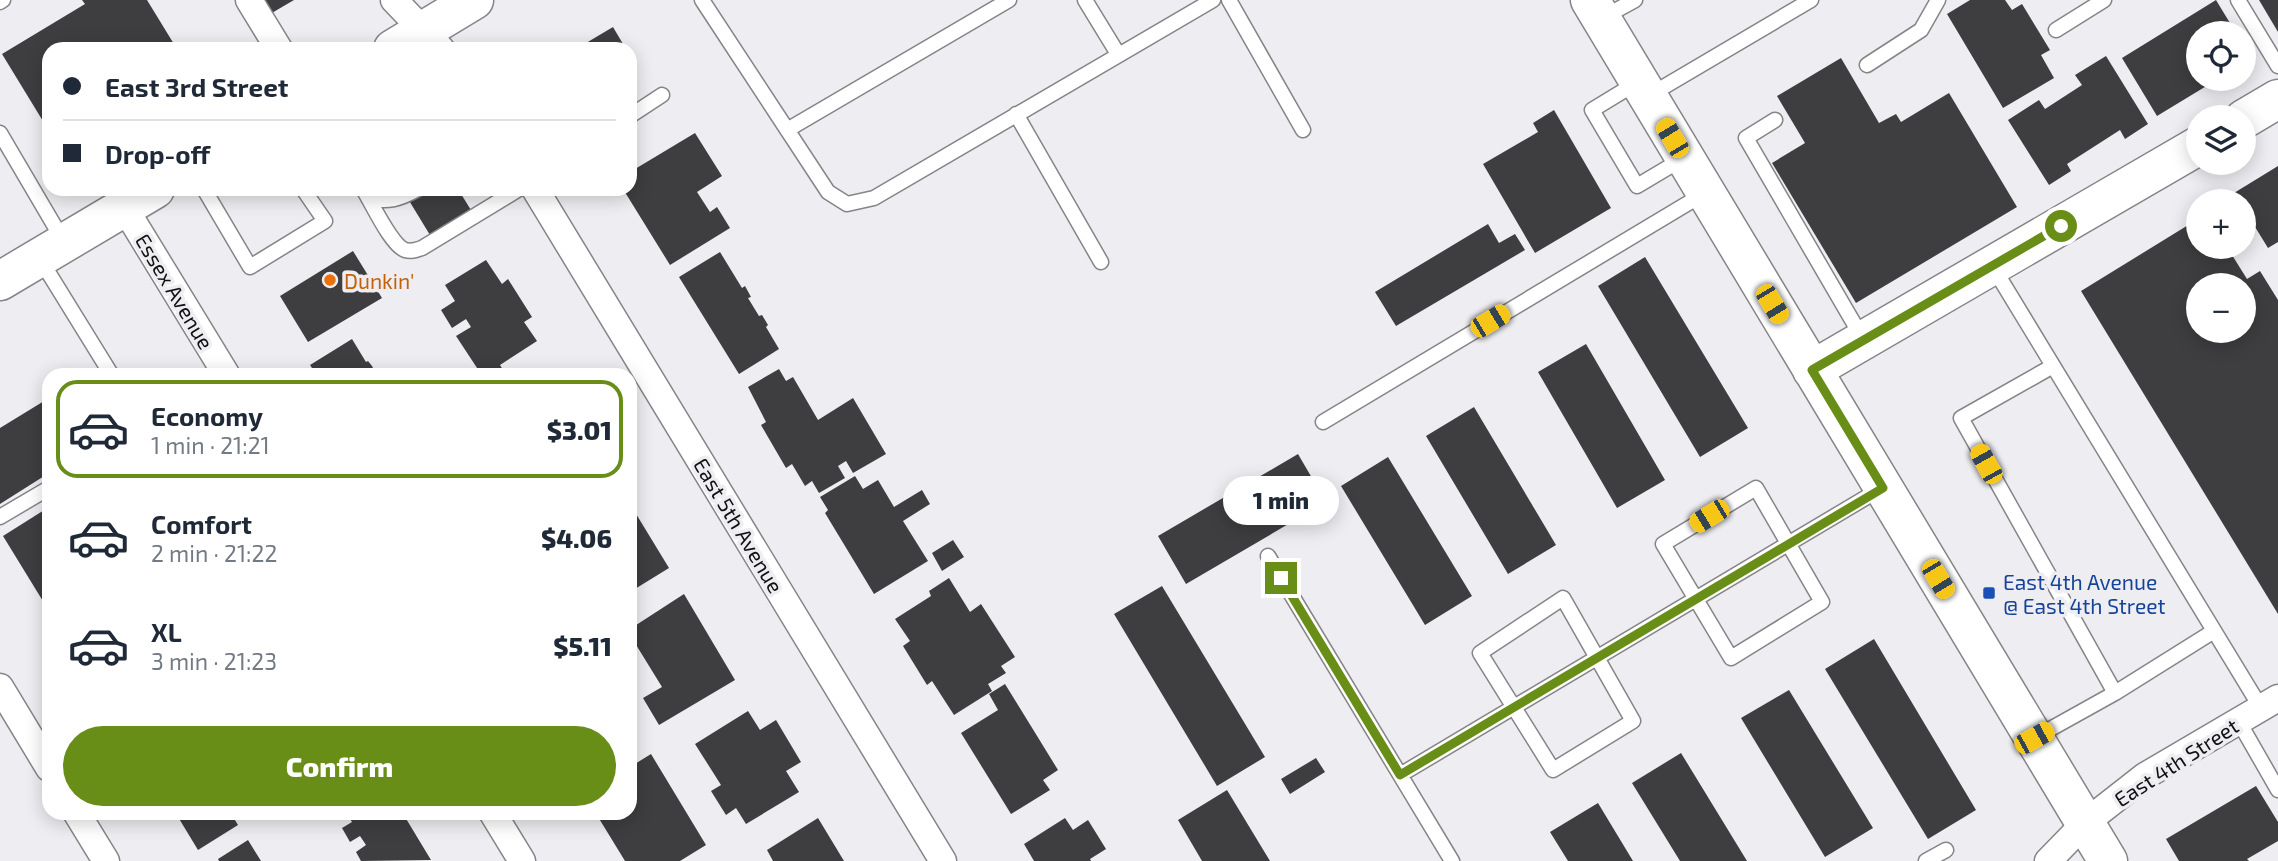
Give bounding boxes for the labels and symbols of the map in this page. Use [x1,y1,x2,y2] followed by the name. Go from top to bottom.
[1653,115,1692,161] car
[2045,210,2077,242] route start
[131,229,219,353] street label: Essex Avenue
[344,268,414,293] place label: Dunkin'
[322,272,338,288] marker: Dunkin'
[1753,281,1792,327] car
[1467,301,1514,341] car
[1967,441,2006,487] car
[689,453,789,597] street label: East 5th Avenue
[1223,476,1339,526] callout: 1 min
[1686,496,1733,536] car
[1919,556,1958,602] car
[1265,562,1297,594] route end
[2003,569,2166,618] place label: East 4th Avenue @ East 4th Street
[1981,585,1997,601] marker: East 4th Avenue @ East 4th Street
[2109,713,2243,811] street label: East 4th Street
[2011,719,2058,757] car

